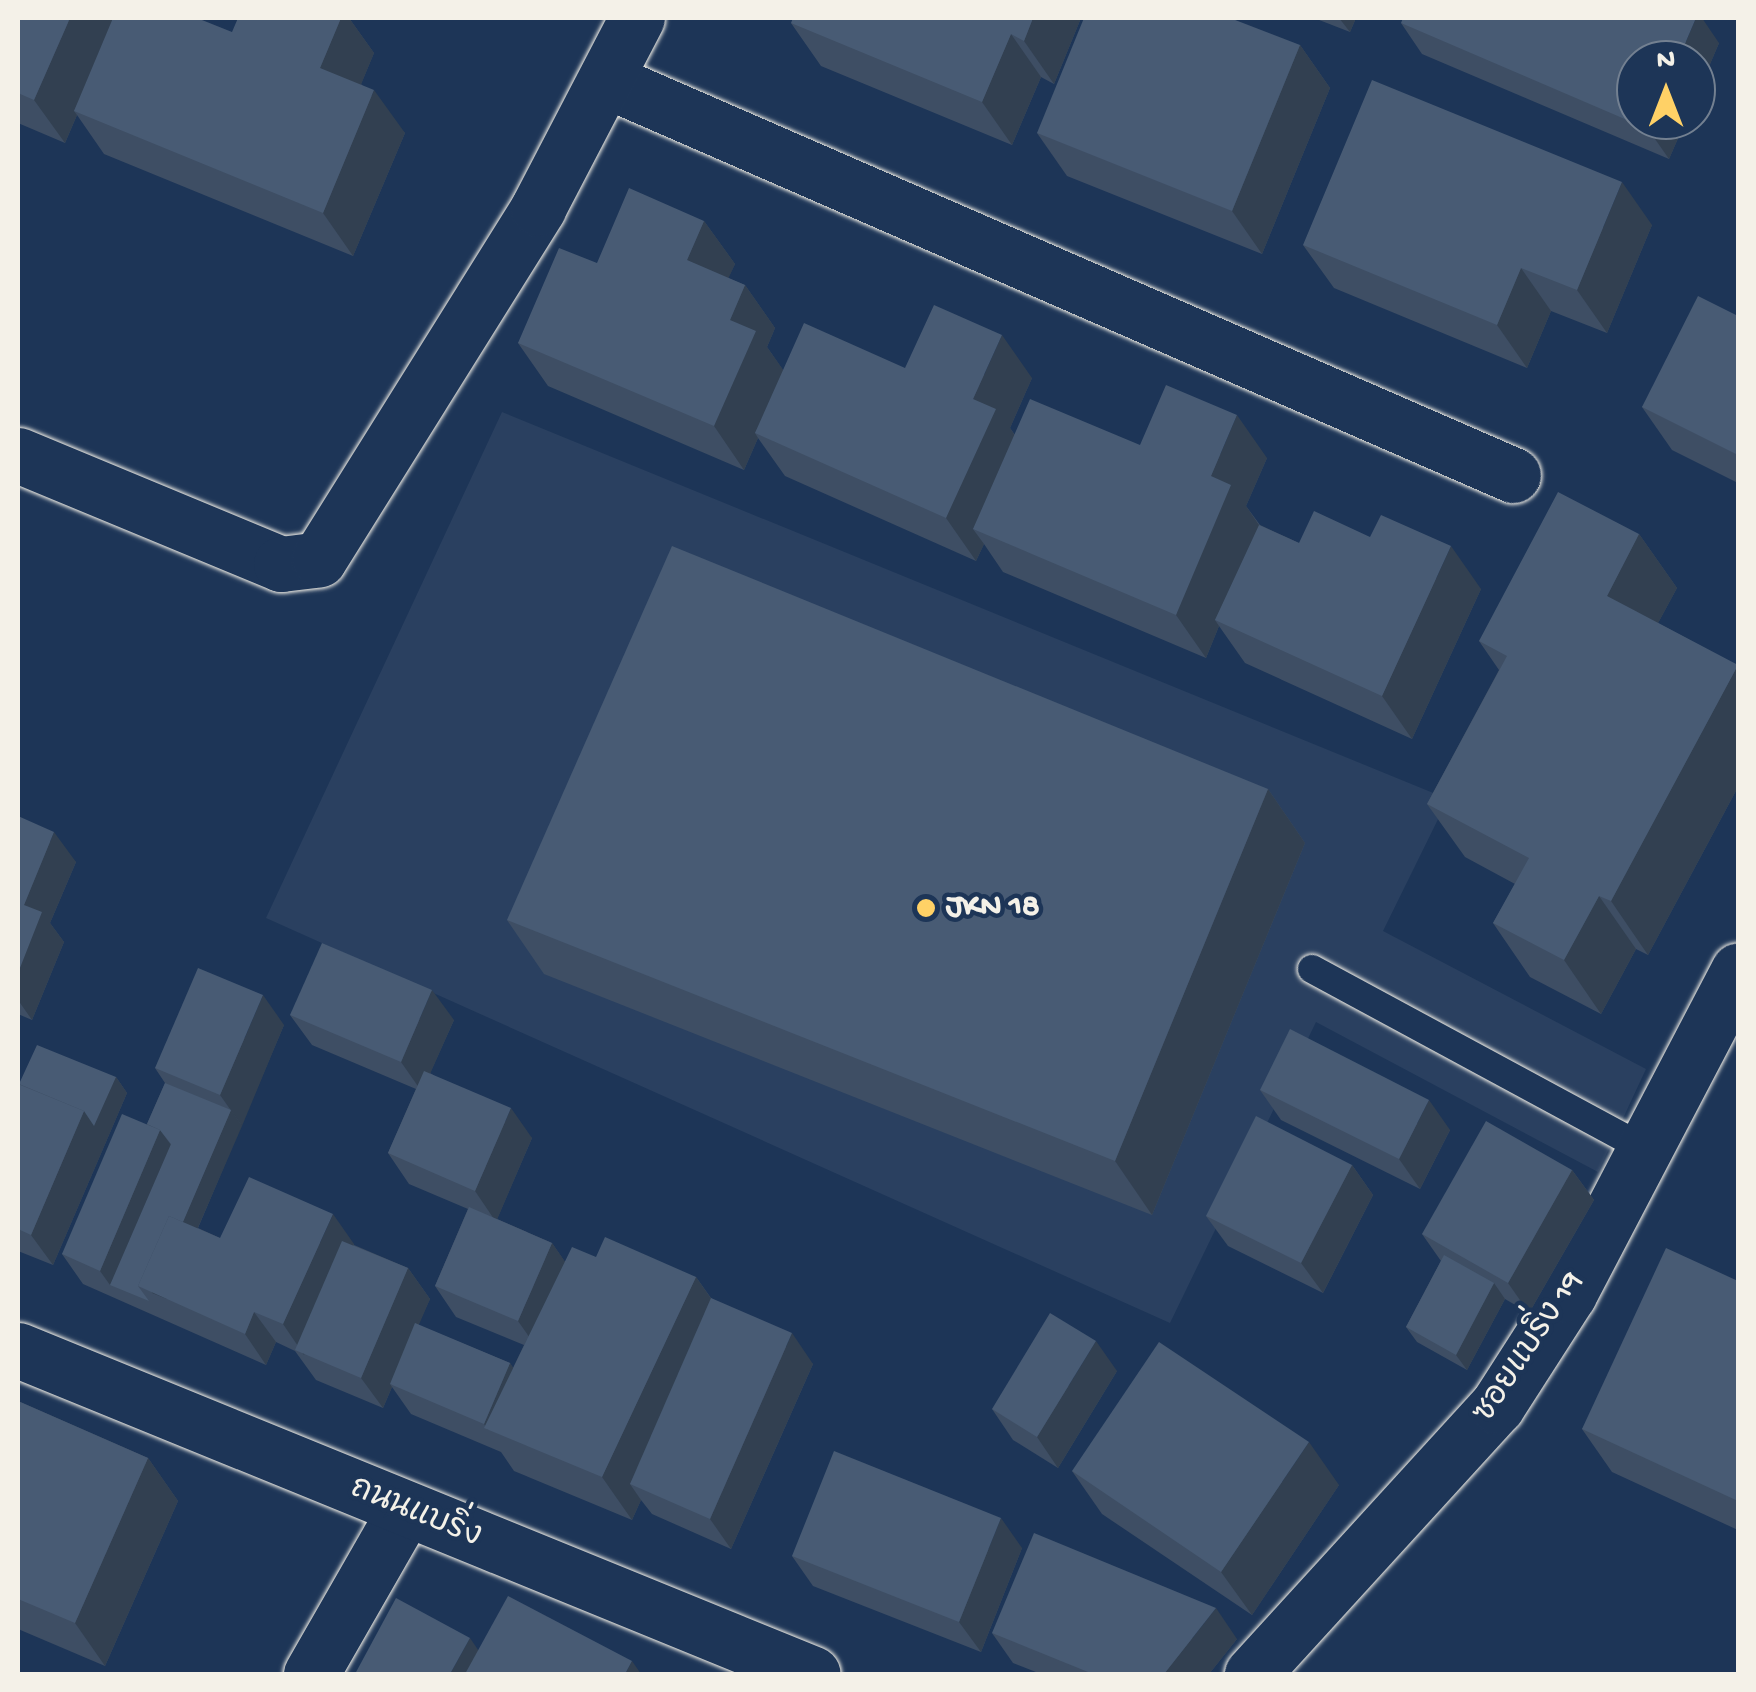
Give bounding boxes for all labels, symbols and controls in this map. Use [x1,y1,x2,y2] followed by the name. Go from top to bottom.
[1616,40,1716,140] north arrow
[1657,45,1675,78] text: N
[946,889,1040,927] place label: JKN 18
[915,897,937,919] marker: JKN 18
[1467,1265,1593,1431] street label: ซอยแบริ่ง 19
[344,1470,486,1558] street label: ถนนแบริ่ง

